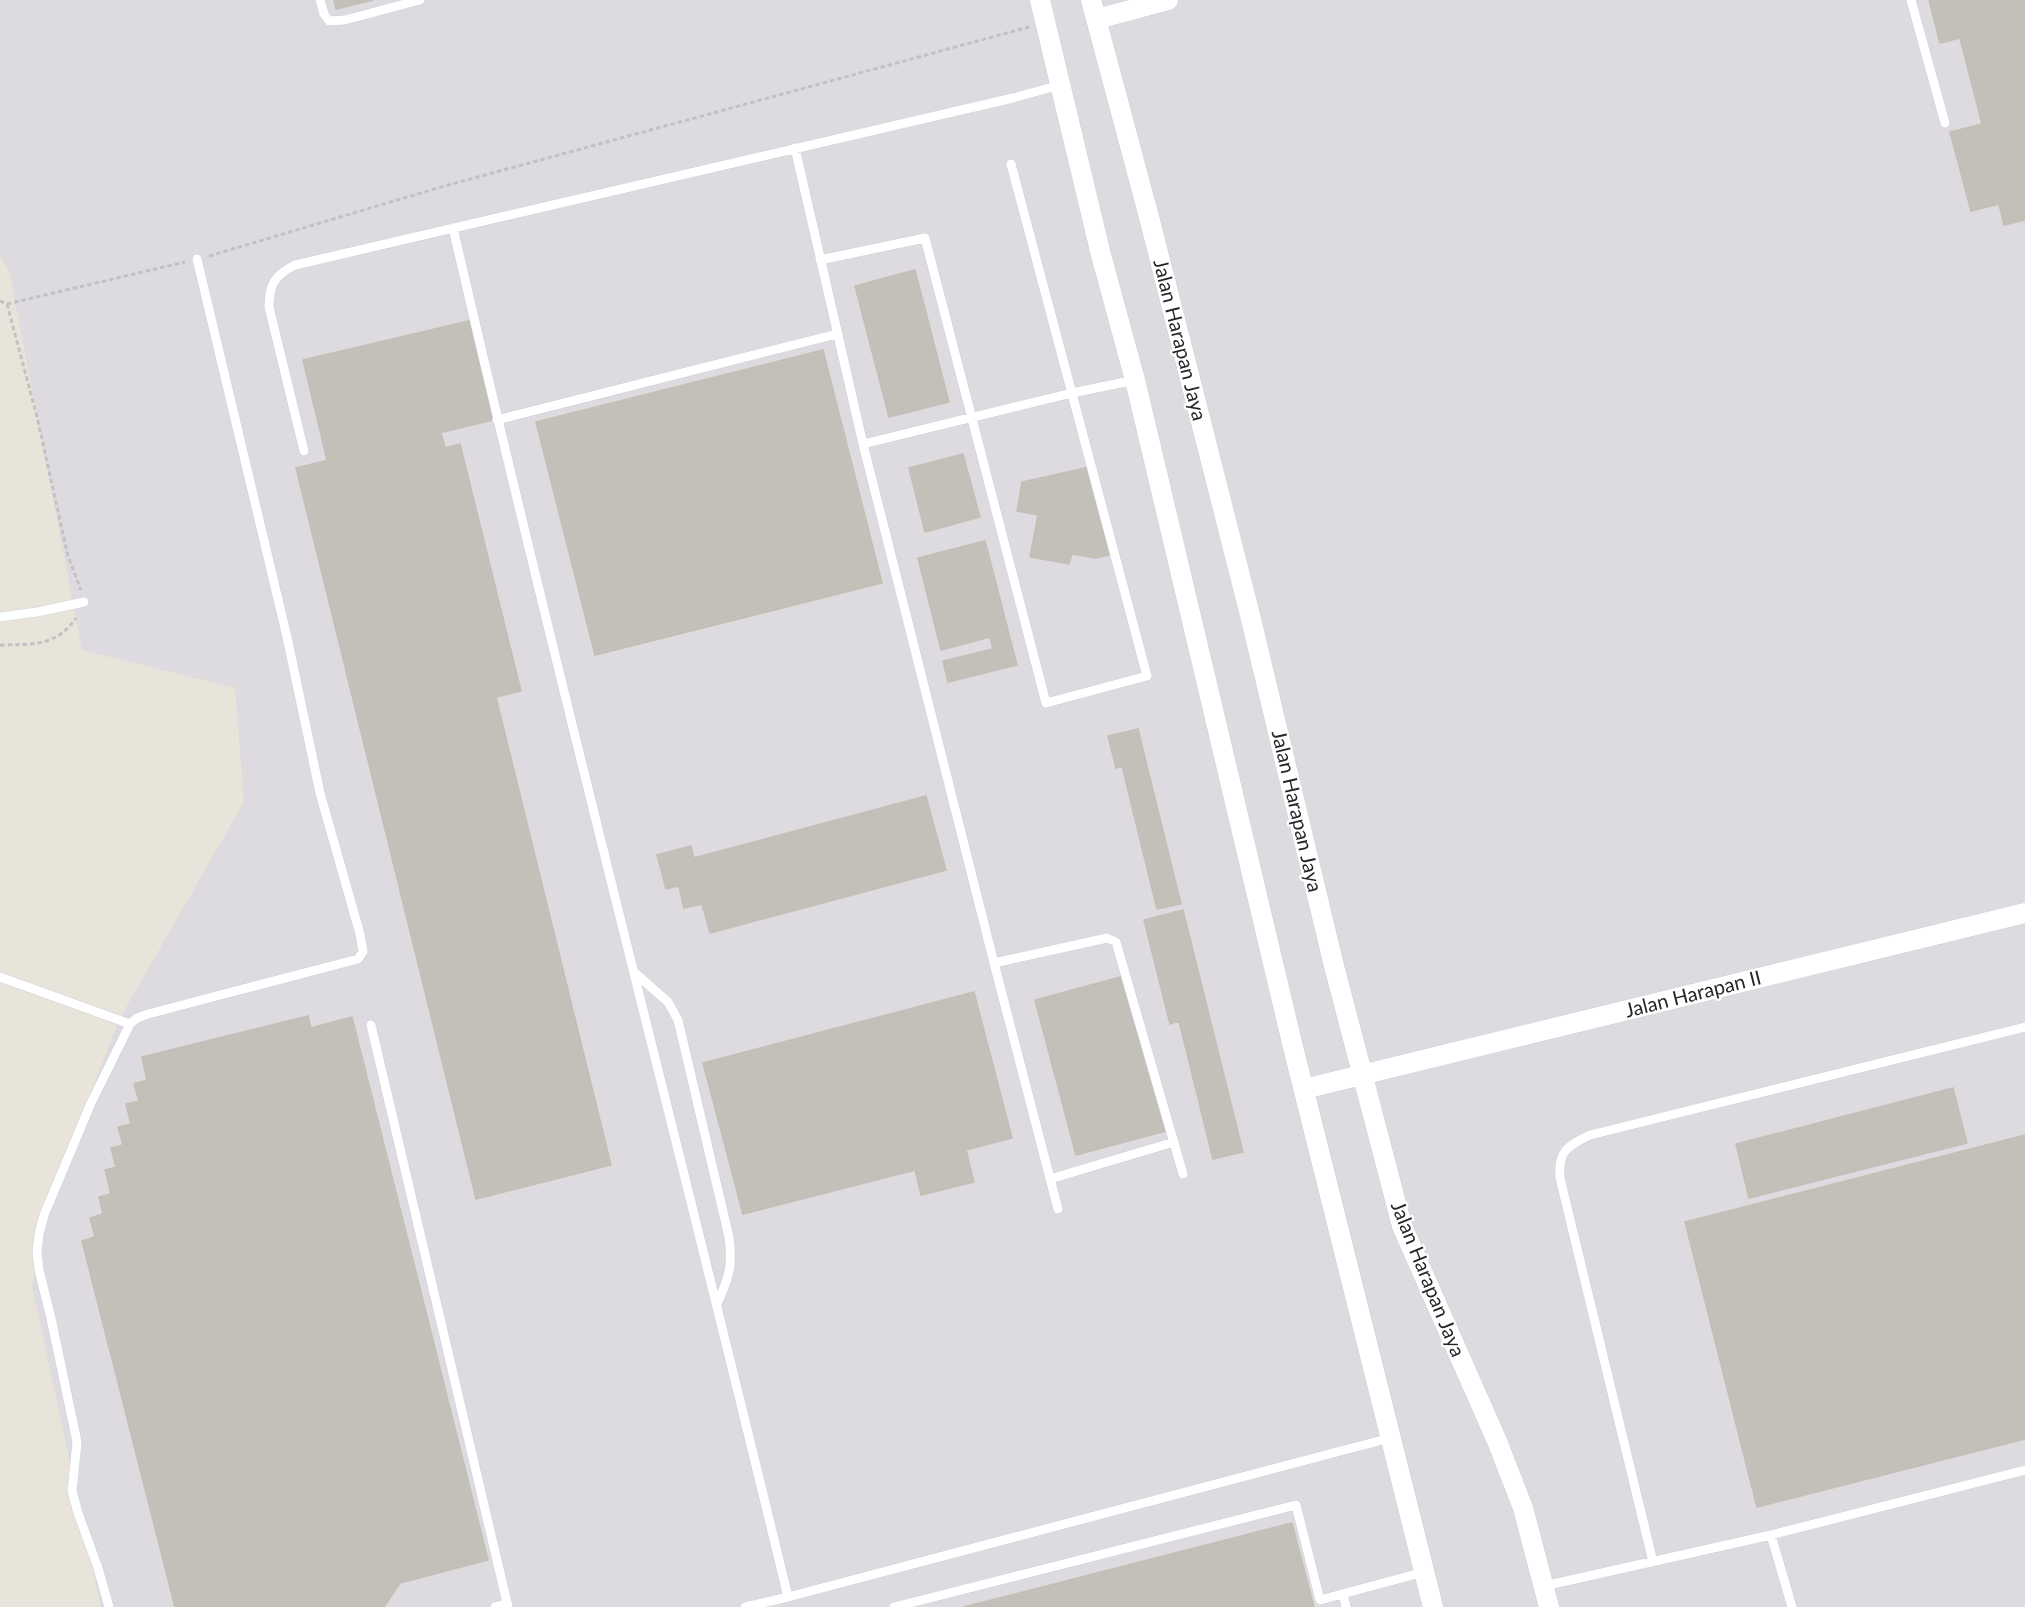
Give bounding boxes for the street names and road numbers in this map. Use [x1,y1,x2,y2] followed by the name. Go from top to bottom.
[1149,257,1213,423] street label: Jalan Harapan Jaya
[1268,727,1328,894] street label: Jalan Harapan Jaya
[1622,965,1763,1022] street label: Jalan Harapan II
[1387,1197,1471,1360] street label: Jalan Harapan Jaya

